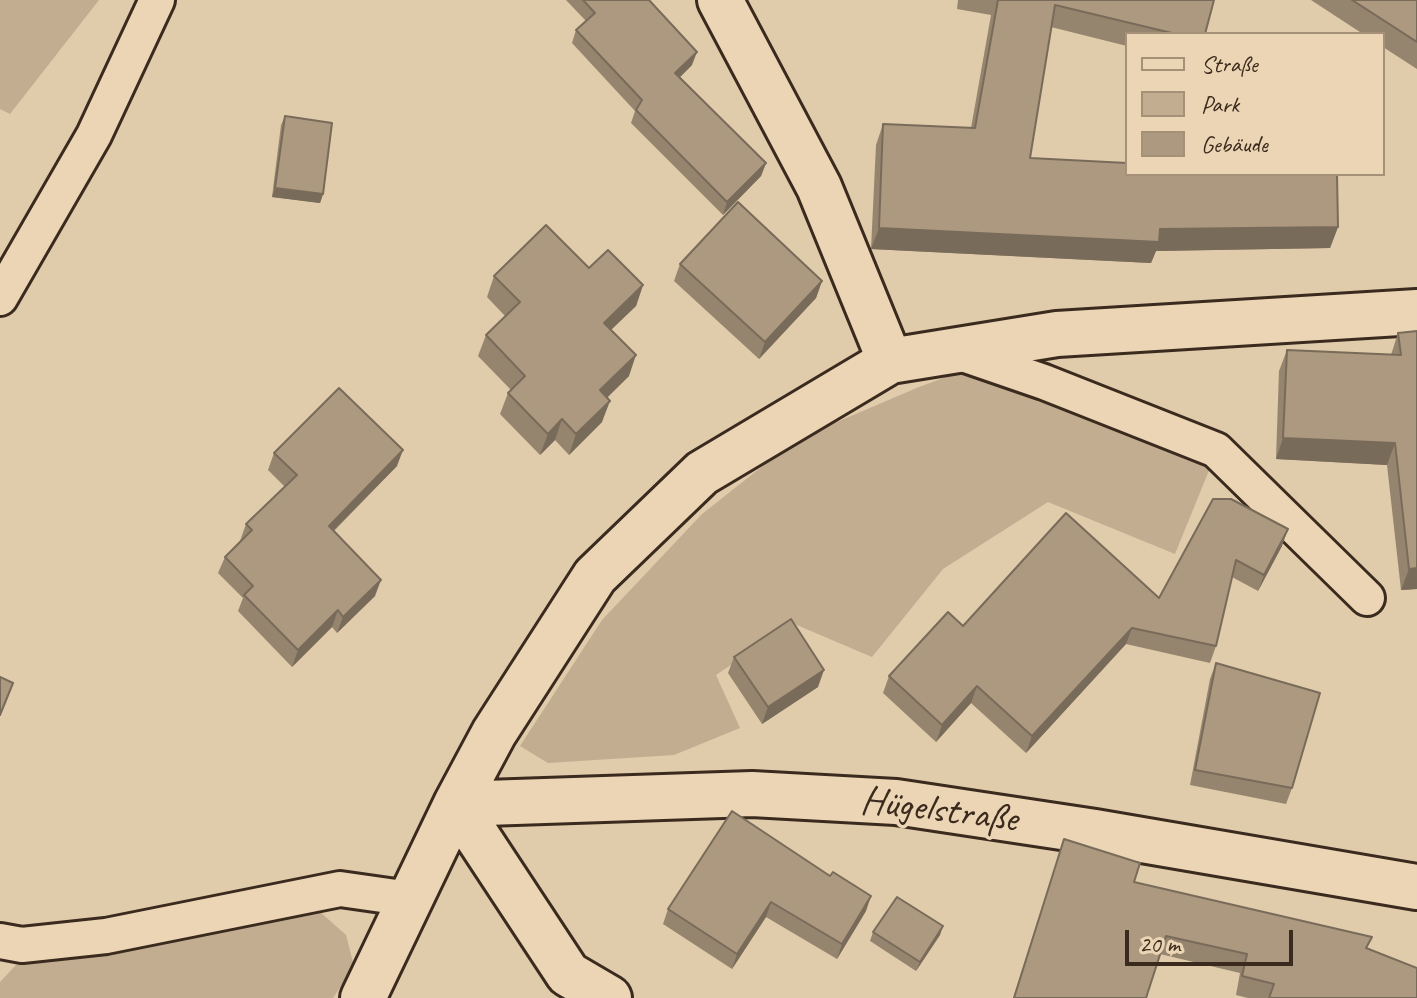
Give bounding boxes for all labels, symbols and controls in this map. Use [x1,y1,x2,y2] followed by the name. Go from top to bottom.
[1125,32,1385,176] legend
[1201,49,1258,79] text: Straße
[1201,89,1239,119] text: Park
[1201,129,1268,159] text: Gebäude
[858,778,1020,844] street label: Hügelstraße
[1129,914,1297,964] scale bar
[1139,929,1180,959] text: 20 m

